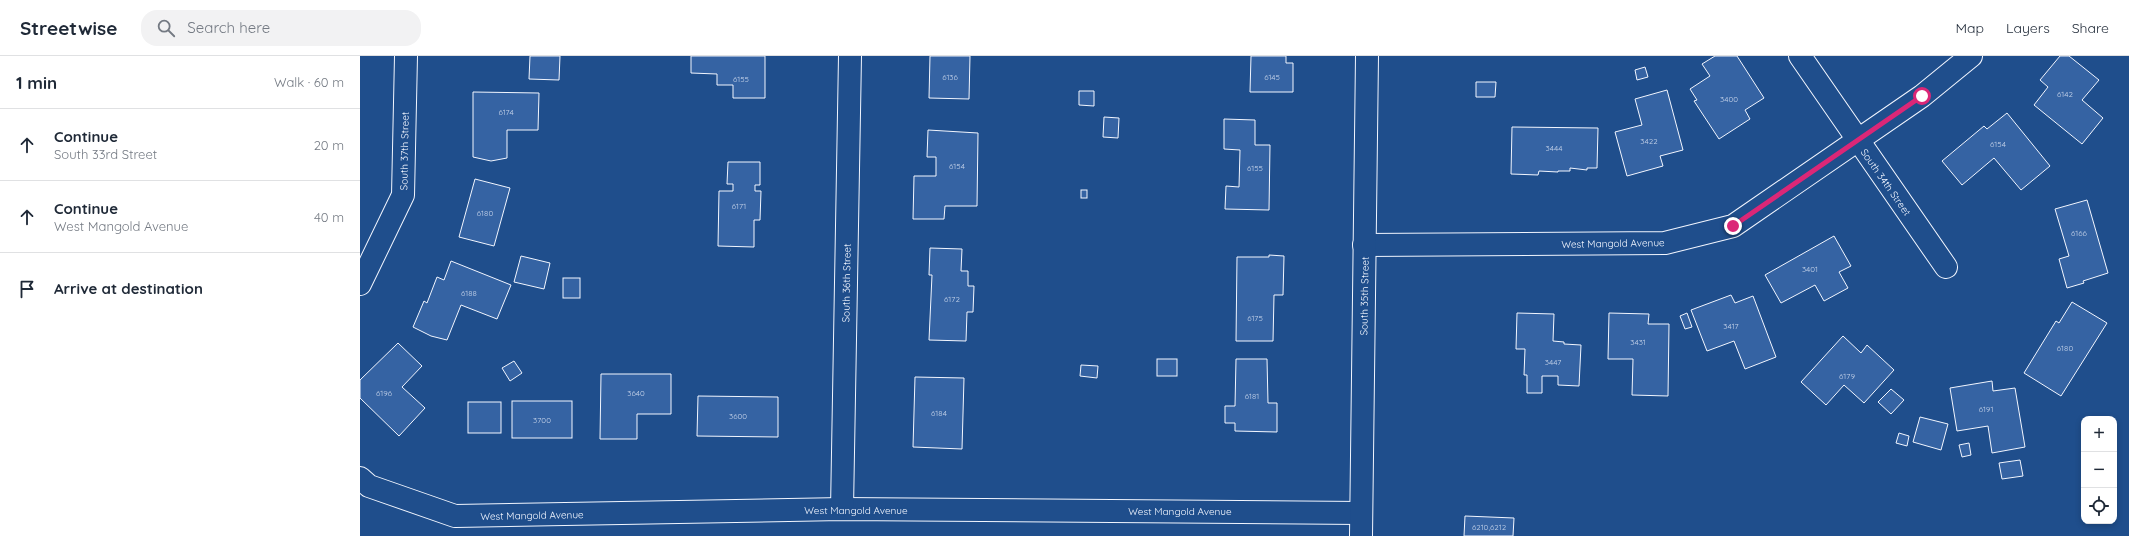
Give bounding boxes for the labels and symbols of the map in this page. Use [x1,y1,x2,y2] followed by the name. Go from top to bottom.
[942,72,959,82] house number: 6136
[1264,72,1280,82] house number: 6145
[733,74,749,84] house number: 6155
[1913,87,1931,105] route start
[2057,89,2073,99] house number: 6142
[1720,94,1738,104] house number: 3400
[498,107,514,117] house number: 6174
[397,111,412,190] street label: South 37th Street
[1640,136,1658,146] house number: 3422
[1990,139,2006,149] house number: 6154
[1546,143,1562,153] house number: 3444
[1858,146,1914,219] street label: South 34th Street
[949,161,965,171] house number: 6154
[1247,163,1263,173] house number: 6155
[732,201,746,211] house number: 6171
[477,208,493,218] house number: 6180
[1724,217,1742,235] route end
[2071,228,2088,238] house number: 6166
[1561,236,1665,251] street label: West Mangold Avenue
[839,243,854,323] street label: South 36th Street
[1357,256,1372,336] street label: South 35th Street
[1802,264,1818,274] house number: 3401
[461,288,477,298] house number: 6188
[944,294,960,304] house number: 6172
[1247,313,1263,323] house number: 6175
[1723,321,1739,331] house number: 3417
[1630,337,1646,347] house number: 3431
[2057,343,2073,353] house number: 6180
[1545,357,1561,367] house number: 3447
[1839,371,1855,381] house number: 6179
[376,388,393,398] house number: 6196
[627,388,645,398] house number: 3640
[1245,391,1259,401] house number: 6181
[1979,404,1993,414] house number: 6191
[931,408,947,418] house number: 6184
[729,411,747,421] house number: 3600
[533,415,551,425] house number: 3700
[804,504,908,517] street label: West Mangold Avenue
[1128,505,1232,518] street label: West Mangold Avenue
[480,508,584,523] street label: West Mangold Avenue
[1472,522,1507,532] house number: 6210,6212

